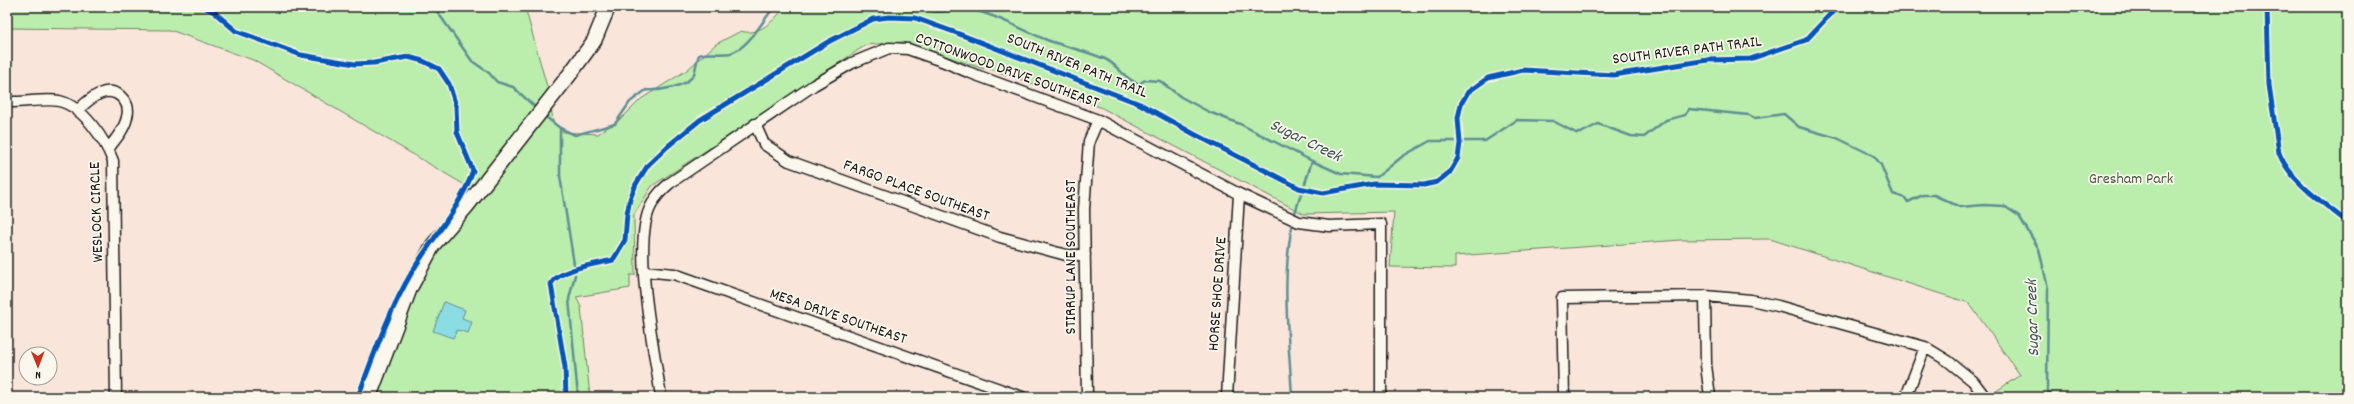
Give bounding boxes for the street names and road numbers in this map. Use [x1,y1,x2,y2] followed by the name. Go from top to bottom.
[912,27,1103,115] street label: COTTONWOOD DRIVE SOUTHEAST
[1003,27,1151,105] street label: SOUTH RIVER PATH TRAIL
[1611,30,1763,72] street label: SOUTH RIVER PATH TRAIL
[840,154,993,228] street label: FARGO PLACE SOUTHEAST
[84,161,110,263] street label: WESLOCK CIRCLE
[1060,179,1083,334] street label: STIRRUP LANE SOUTHEAST
[1203,235,1234,352] street label: HORSE SHOE DRIVE
[766,283,910,351] street label: MESA DRIVE SOUTHEAST

